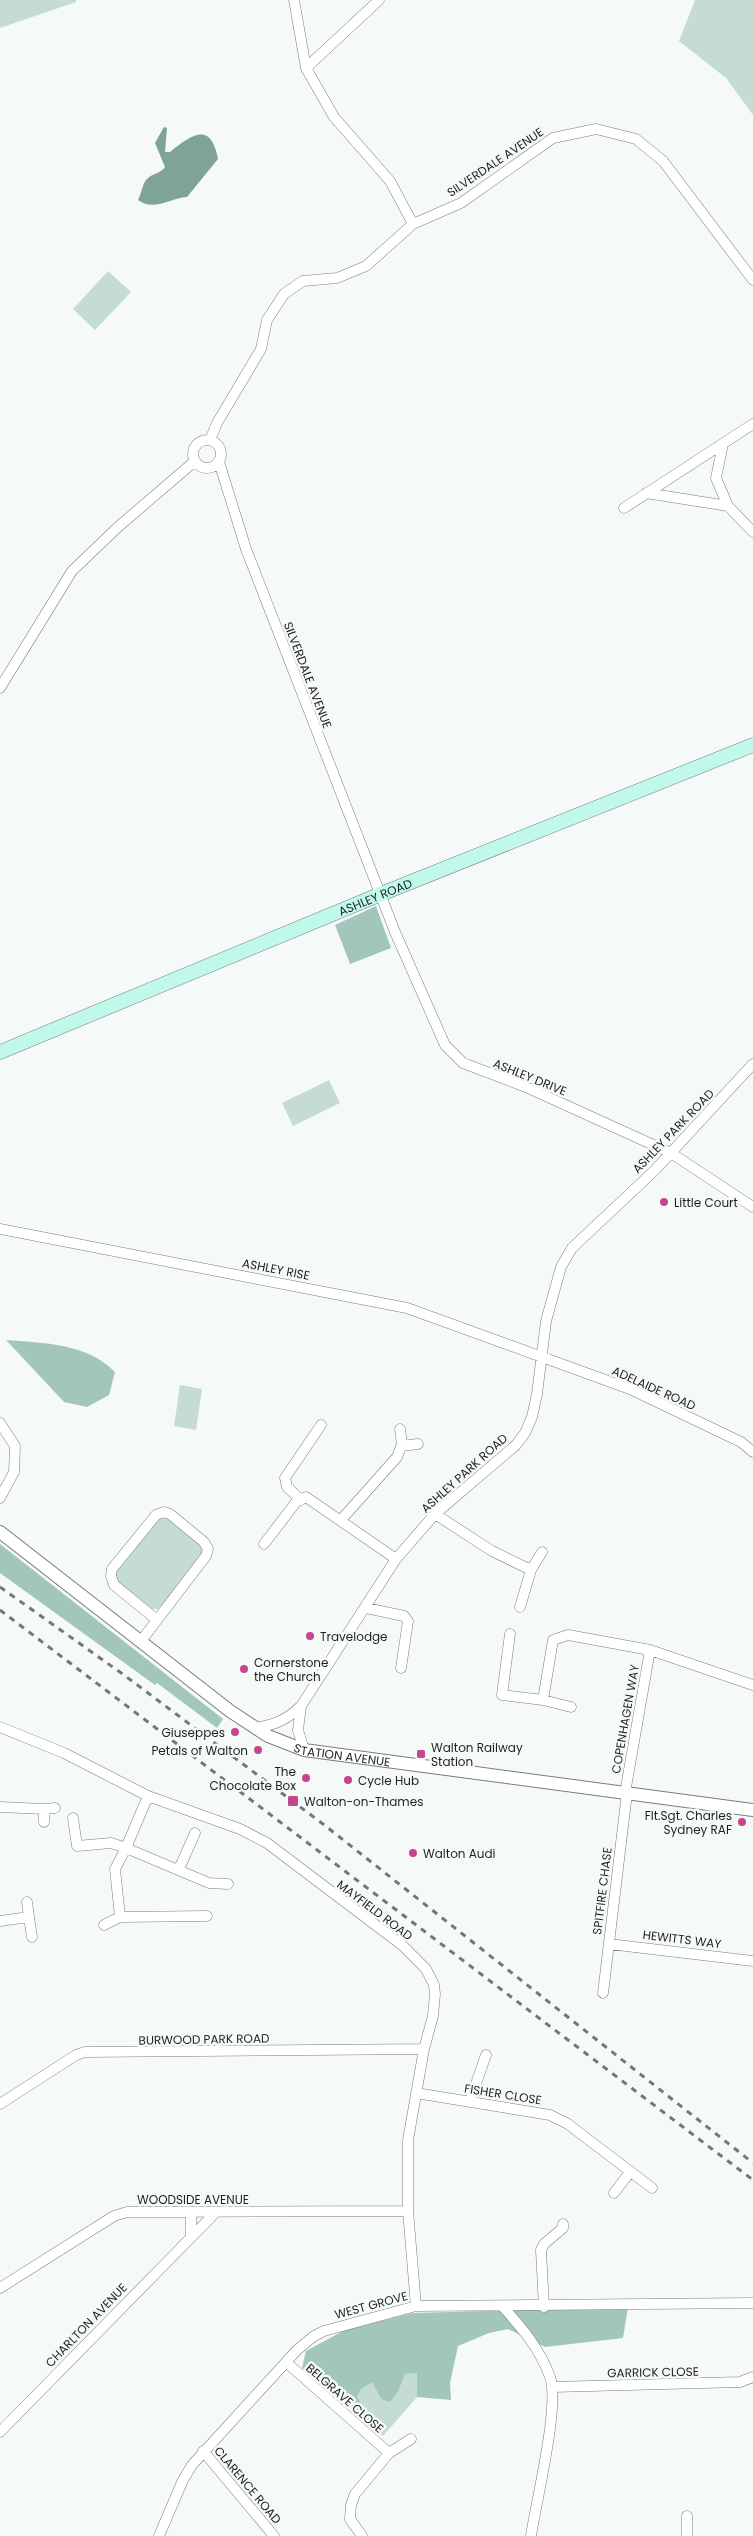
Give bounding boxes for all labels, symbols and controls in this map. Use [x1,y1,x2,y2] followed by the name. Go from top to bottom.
[443,123,547,201] street label: SILVERDALE AVENUE
[280,619,336,731] street label: SILVERDALE AVENUE
[336,874,415,919] street label: ASHLEY ROAD
[491,1055,569,1099] street label: ASHLEY DRIVE
[628,1085,718,1177] street label: ASHLEY PARK ROAD
[674,1194,738,1211] place label: Little Court
[658,1196,670,1208] marker: Little Court
[241,1254,311,1284] street label: ASHLEY RISE
[609,1362,699,1414] street label: ADELAIDE ROAD
[417,1430,511,1516] street label: ASHLEY PARK ROAD
[320,1628,388,1645] place label: Travelodge
[304,1630,316,1642] marker: Travelodge
[254,1654,328,1685] place label: Cornerstone the Church
[238,1663,250,1675] marker: Cornerstone the Church
[607,1663,643,1775] street label: COPENHAGEN WAY
[161,1724,225,1741] place label: Giuseppes
[229,1726,241,1738] marker: Giuseppes
[291,1738,391,1770] street label: STATION AVENUE
[431,1739,523,1770] place label: Walton Railway Station
[151,1742,248,1759] place label: Petals of Walton
[252,1744,264,1756] marker: Petals of Walton
[415,1748,427,1760] marker: Walton Railway Station
[210,1763,296,1794] place label: The Chocolate Box
[300,1772,312,1784] marker: The Chocolate Box
[358,1772,419,1789] place label: Cycle Hub
[342,1774,354,1786] marker: Cycle Hub
[304,1793,423,1810] place label: Walton-on-Thames
[286,1794,300,1808] marker: Walton-on-Thames
[645,1807,732,1838] place label: Flt.Sgt. Charles Sydney RAF
[736,1816,748,1828] marker: Flt.Sgt. Charles Sydney RAF
[423,1845,496,1862] place label: Walton Audi
[588,1846,616,1936] street label: SPITFIRE CHASE
[407,1847,419,1859] marker: Walton Audi
[334,1876,416,1944] street label: MAYFIELD ROAD
[642,1926,722,1952] street label: HEWITTS WAY
[138,2029,270,2049] street label: BURWOOD PARK ROAD
[463,2079,543,2109] street label: FISHER CLOSE
[137,2191,249,2208] street label: WOODSIDE AVENUE
[41,2279,131,2371] street label: CHARLTON AVENUE
[333,2287,409,2323] street label: WEST GROVE
[302,2359,388,2437] street label: BELGRAVE CLOSE
[607,2363,699,2381] street label: GARRICK CLOSE
[211,2443,285,2527] street label: CLARENCE ROAD

